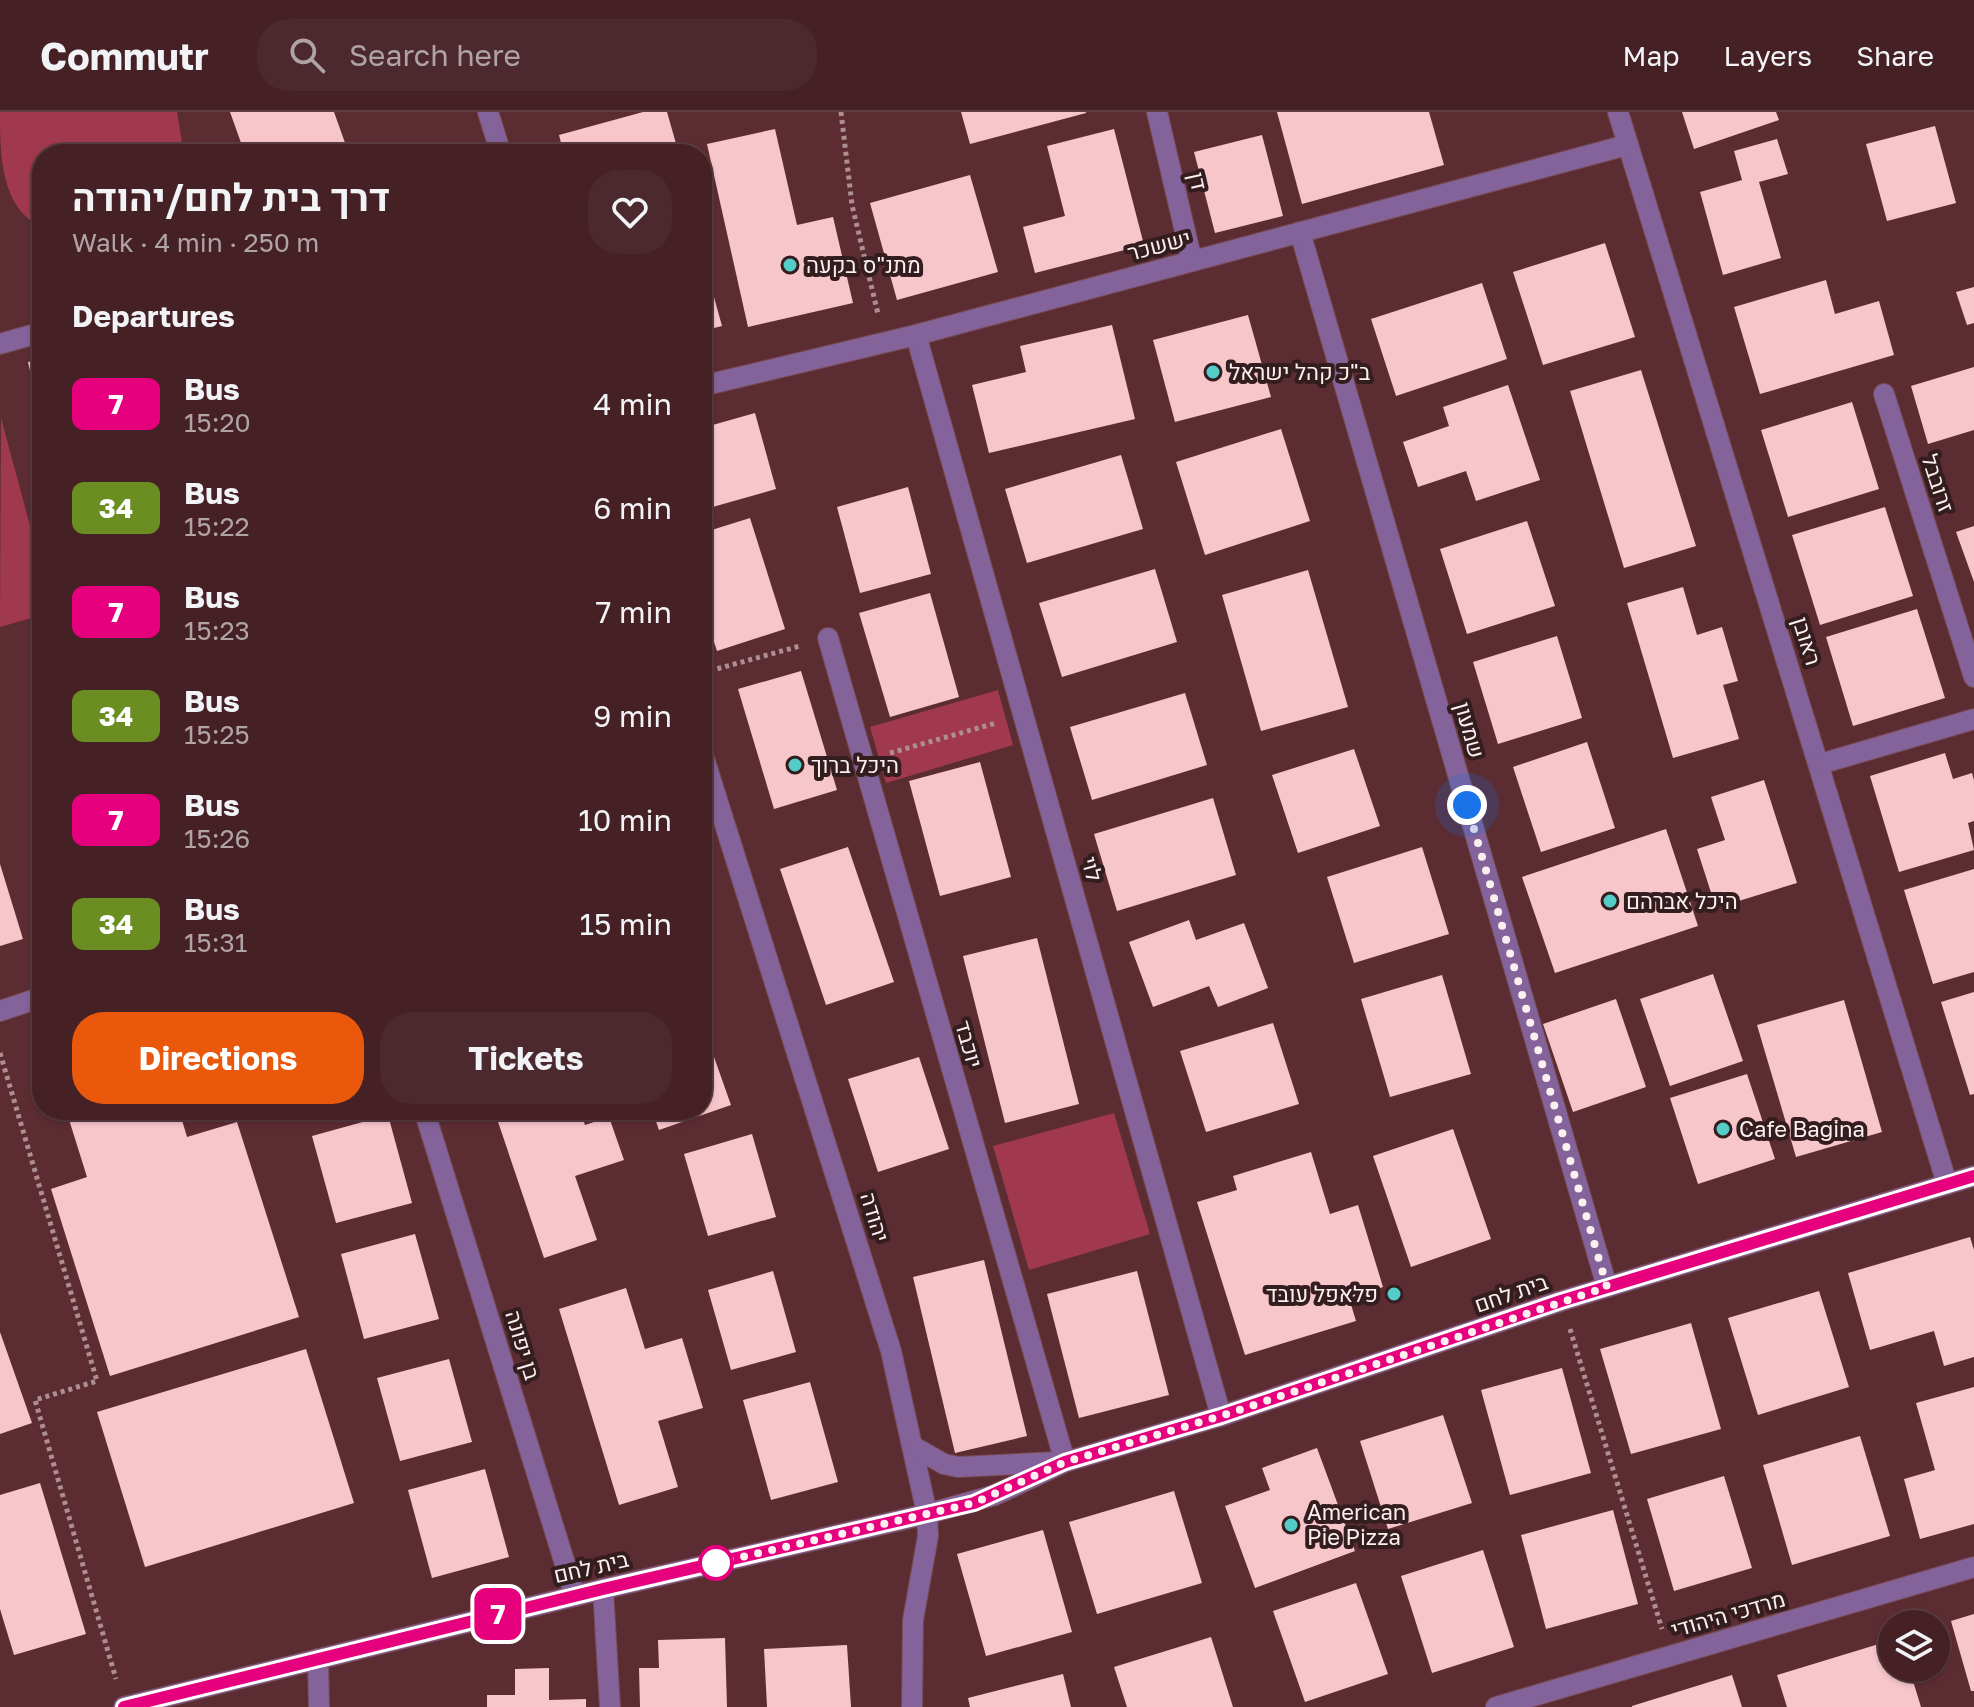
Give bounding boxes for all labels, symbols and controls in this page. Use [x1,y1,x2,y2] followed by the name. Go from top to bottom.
[257,19,817,91] search box
[40,33,209,78] text: Commutr
[285,33,329,77] icon: search
[349,37,521,73] text: Search here
[1622,39,1680,72] text: Map
[1724,39,1812,72] text: Layers
[1856,39,1934,72] text: Share
[1183,169,1214,193] street label: דן
[588,170,672,254] button: heart
[72,174,390,219] text: דרך בית לחם/יהודה
[1124,223,1193,266] street label: יששכר
[72,227,319,258] text: Walk · 4 min · 250 m
[806,251,921,278] place label: מתנ"ס בקעה
[781,256,799,274] marker: מתנ"ס בקעה
[72,298,235,334] text: Departures
[1229,358,1371,385] place label: ב"כ קהל ישראל
[1204,363,1222,381] marker: ב"כ קהל ישראל
[184,371,240,407] text: Bus
[593,386,672,422] text: 4 min
[108,387,124,420] text: 7
[184,407,251,438] text: 15:20
[1916,450,1961,515] street label: זרובבל
[184,475,240,511] text: Bus
[593,490,672,526] text: 6 min
[99,491,133,524] text: 34
[184,511,250,542] text: 15:22
[184,579,240,615] text: Bus
[596,594,672,630] text: 7 min
[108,595,124,628] text: 7
[1787,613,1828,668] street label: ראובן
[184,615,250,646] text: 15:23
[184,683,240,719] text: Bus
[593,698,672,734] text: 9 min
[99,699,133,732] text: 34
[1450,699,1491,761] street label: שמעון
[184,719,250,750] text: 15:25
[811,751,899,778] place label: היכל ברוך
[786,756,804,774] marker: היכל ברוך
[1447,785,1487,825] your location
[184,787,240,823] text: Bus
[578,802,672,838] text: 10 min
[108,803,124,836] text: 7
[184,823,250,854] text: 15:26
[1076,853,1109,884] street label: לוי
[1626,887,1738,914] place label: היכל אברהם
[184,891,240,927] text: Bus
[1601,892,1619,910] marker: היכל אברהם
[580,906,672,942] text: 15 min
[99,907,133,940] text: 34
[184,927,247,958] text: 15:31
[72,1012,364,1104] button: Directions
[380,1012,672,1104] button: Tickets
[950,1017,989,1071] street label: יוכבד
[1739,1115,1865,1142] place label: Cafe Bagina
[1714,1120,1732,1138] marker: Cafe Bagina
[855,1189,896,1245] street label: יהודה
[1470,1267,1552,1318] street label: בית לחם
[1266,1280,1378,1307] place label: פלאפל עובד
[1385,1285,1403,1303] marker: פלאפל עובד
[500,1307,547,1383] street label: בן יפונה
[1307,1498,1406,1550] place label: American Pie Pizza
[1282,1516,1300,1534] marker: American Pie Pizza
[551,1545,631,1588] street label: בית לחם
[699,1546,733,1580] unlabelled marker
[1668,1584,1788,1643] street label: מרדכי היהודי
[472,1588,524,1640] line badge: 7
[490,1597,506,1630] text: 7
[1878,1610,1950,1682] map controls
[1878,1610,1950,1682] button: layers

